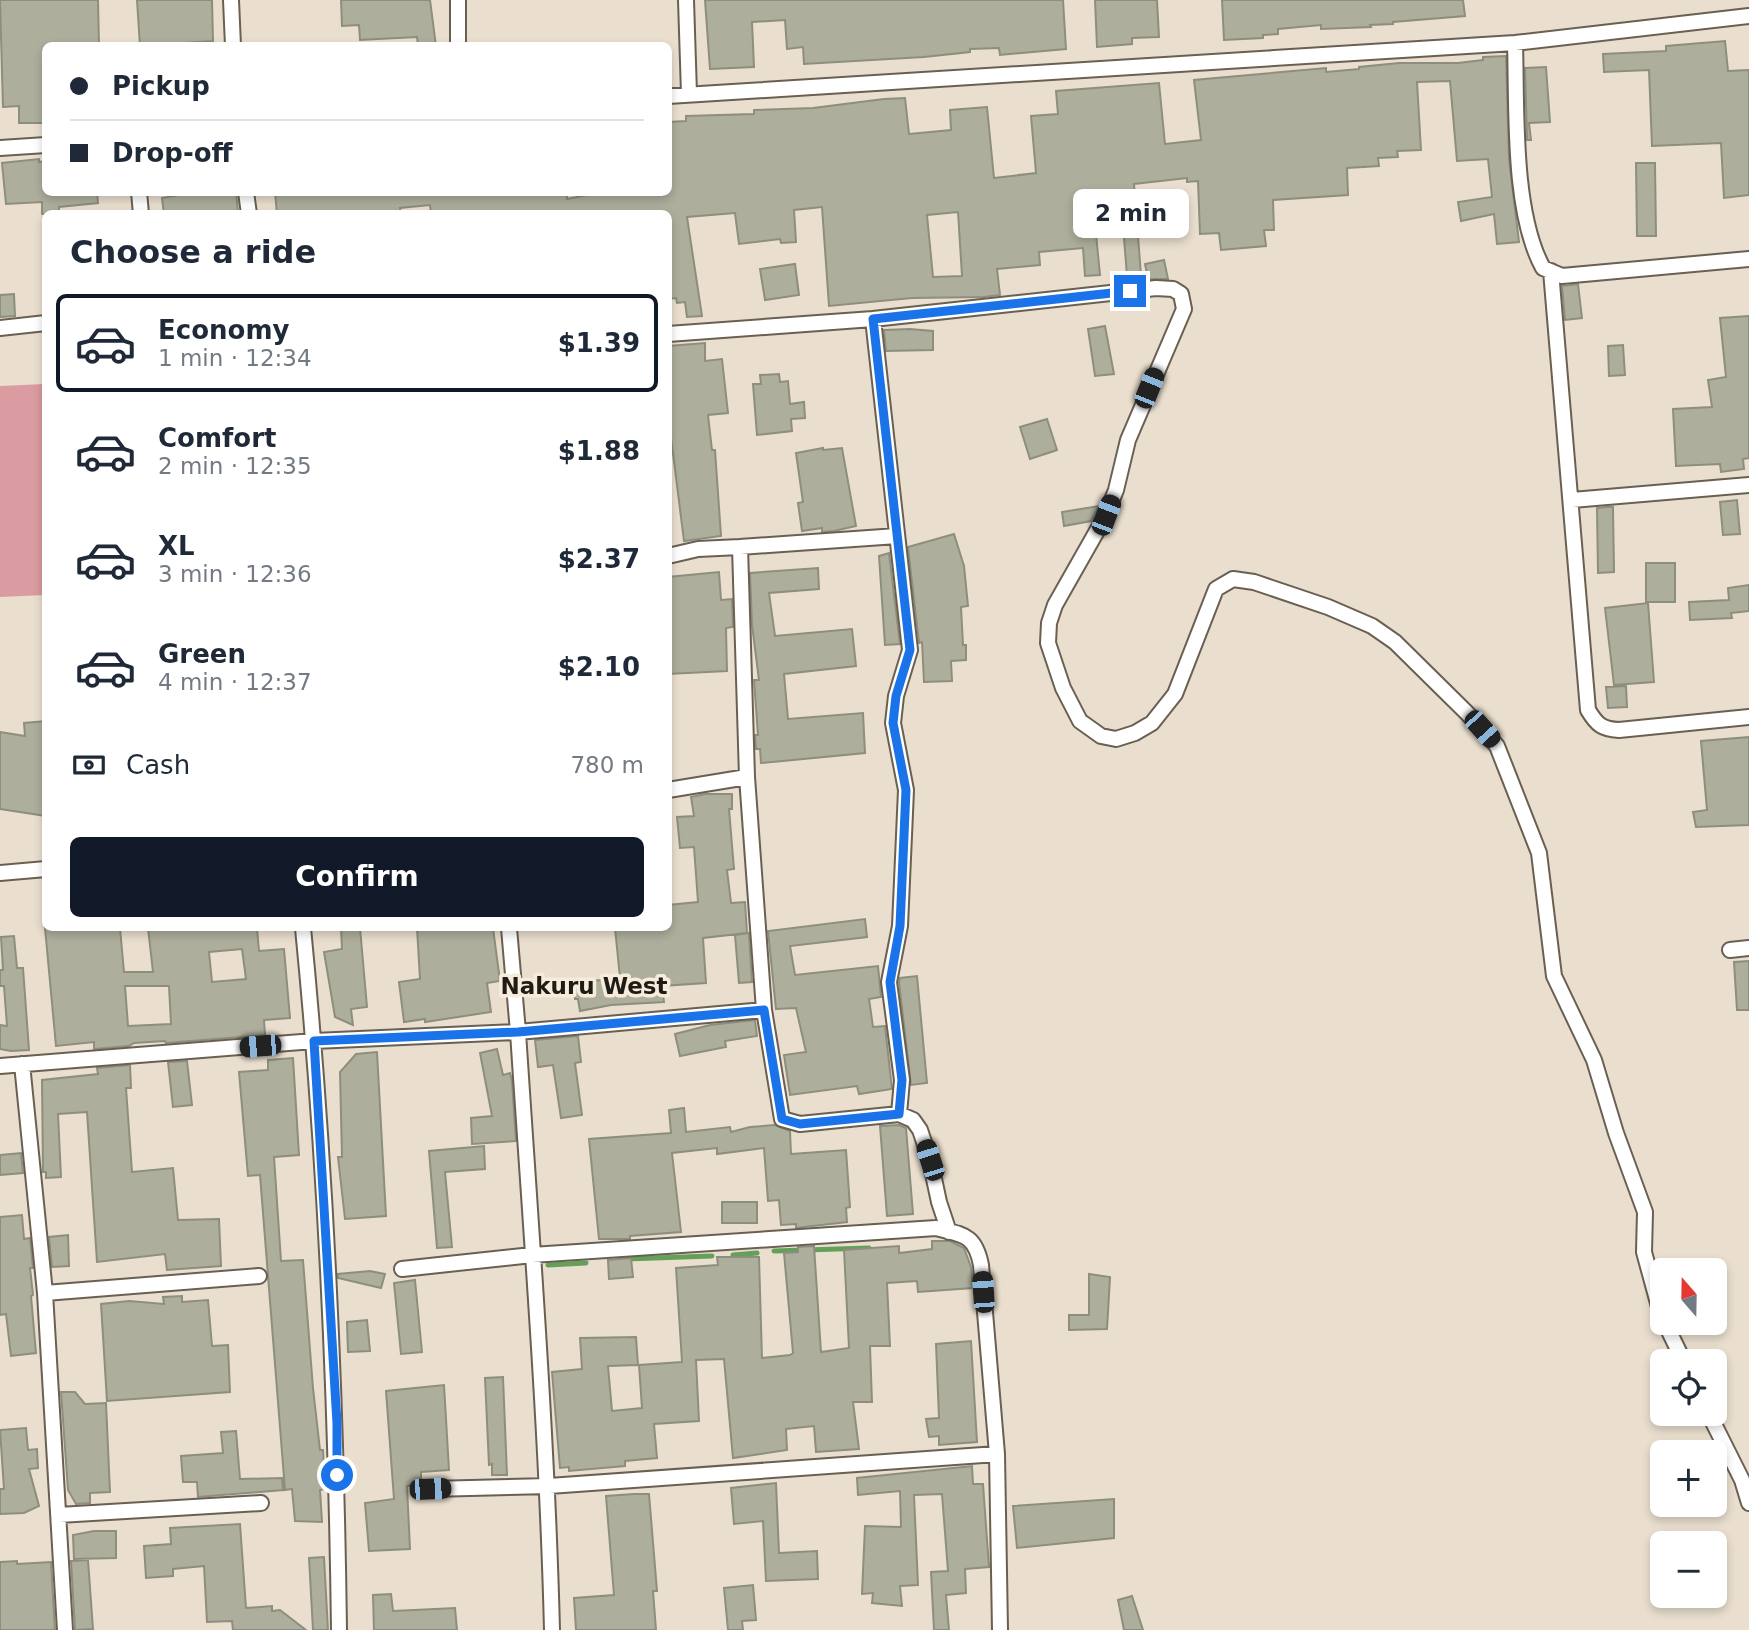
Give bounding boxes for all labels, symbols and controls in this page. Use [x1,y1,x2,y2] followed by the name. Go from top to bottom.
[112,71,210,101] text: Pickup
[112,138,233,168] text: Drop-off
[1072,190,1188,238] callout: 2 min
[1095,200,1167,226] text: 2 min
[70,233,316,271] text: Choose a ride
[1114,275,1146,307] route end
[74,312,137,375] icon: car
[158,315,289,345] text: Economy
[558,328,640,358] text: $1.39
[158,345,312,371] text: 1 min · 12:34
[1132,365,1167,411] car
[74,420,137,483] icon: car
[158,423,276,453] text: Comfort
[558,436,640,466] text: $1.88
[158,453,312,479] text: 2 min · 12:35
[1089,492,1124,538] car
[74,528,137,591] icon: car
[158,531,195,561] text: XL
[558,544,640,574] text: $2.37
[158,561,312,587] text: 3 min · 12:36
[74,636,137,699] icon: car
[158,639,246,669] text: Green
[558,652,640,682] text: $2.10
[158,669,312,695] text: 4 min · 12:37
[1461,706,1504,752] car
[70,746,108,784] icon: cash
[126,750,190,780] text: Cash
[570,752,644,778] text: 780 m
[70,837,644,917] button: Confirm
[501,973,668,999] district label: Nakuru West
[239,1034,282,1058] car
[914,1137,947,1183] car
[1650,1258,1727,1335] north arrow
[1650,1258,1727,1608] map controls
[972,1270,995,1314] car
[1650,1349,1727,1426] button: locate
[1650,1440,1727,1517] button: +
[321,1459,353,1491] route start
[409,1478,452,1500] car
[1650,1531,1727,1608] button: −

